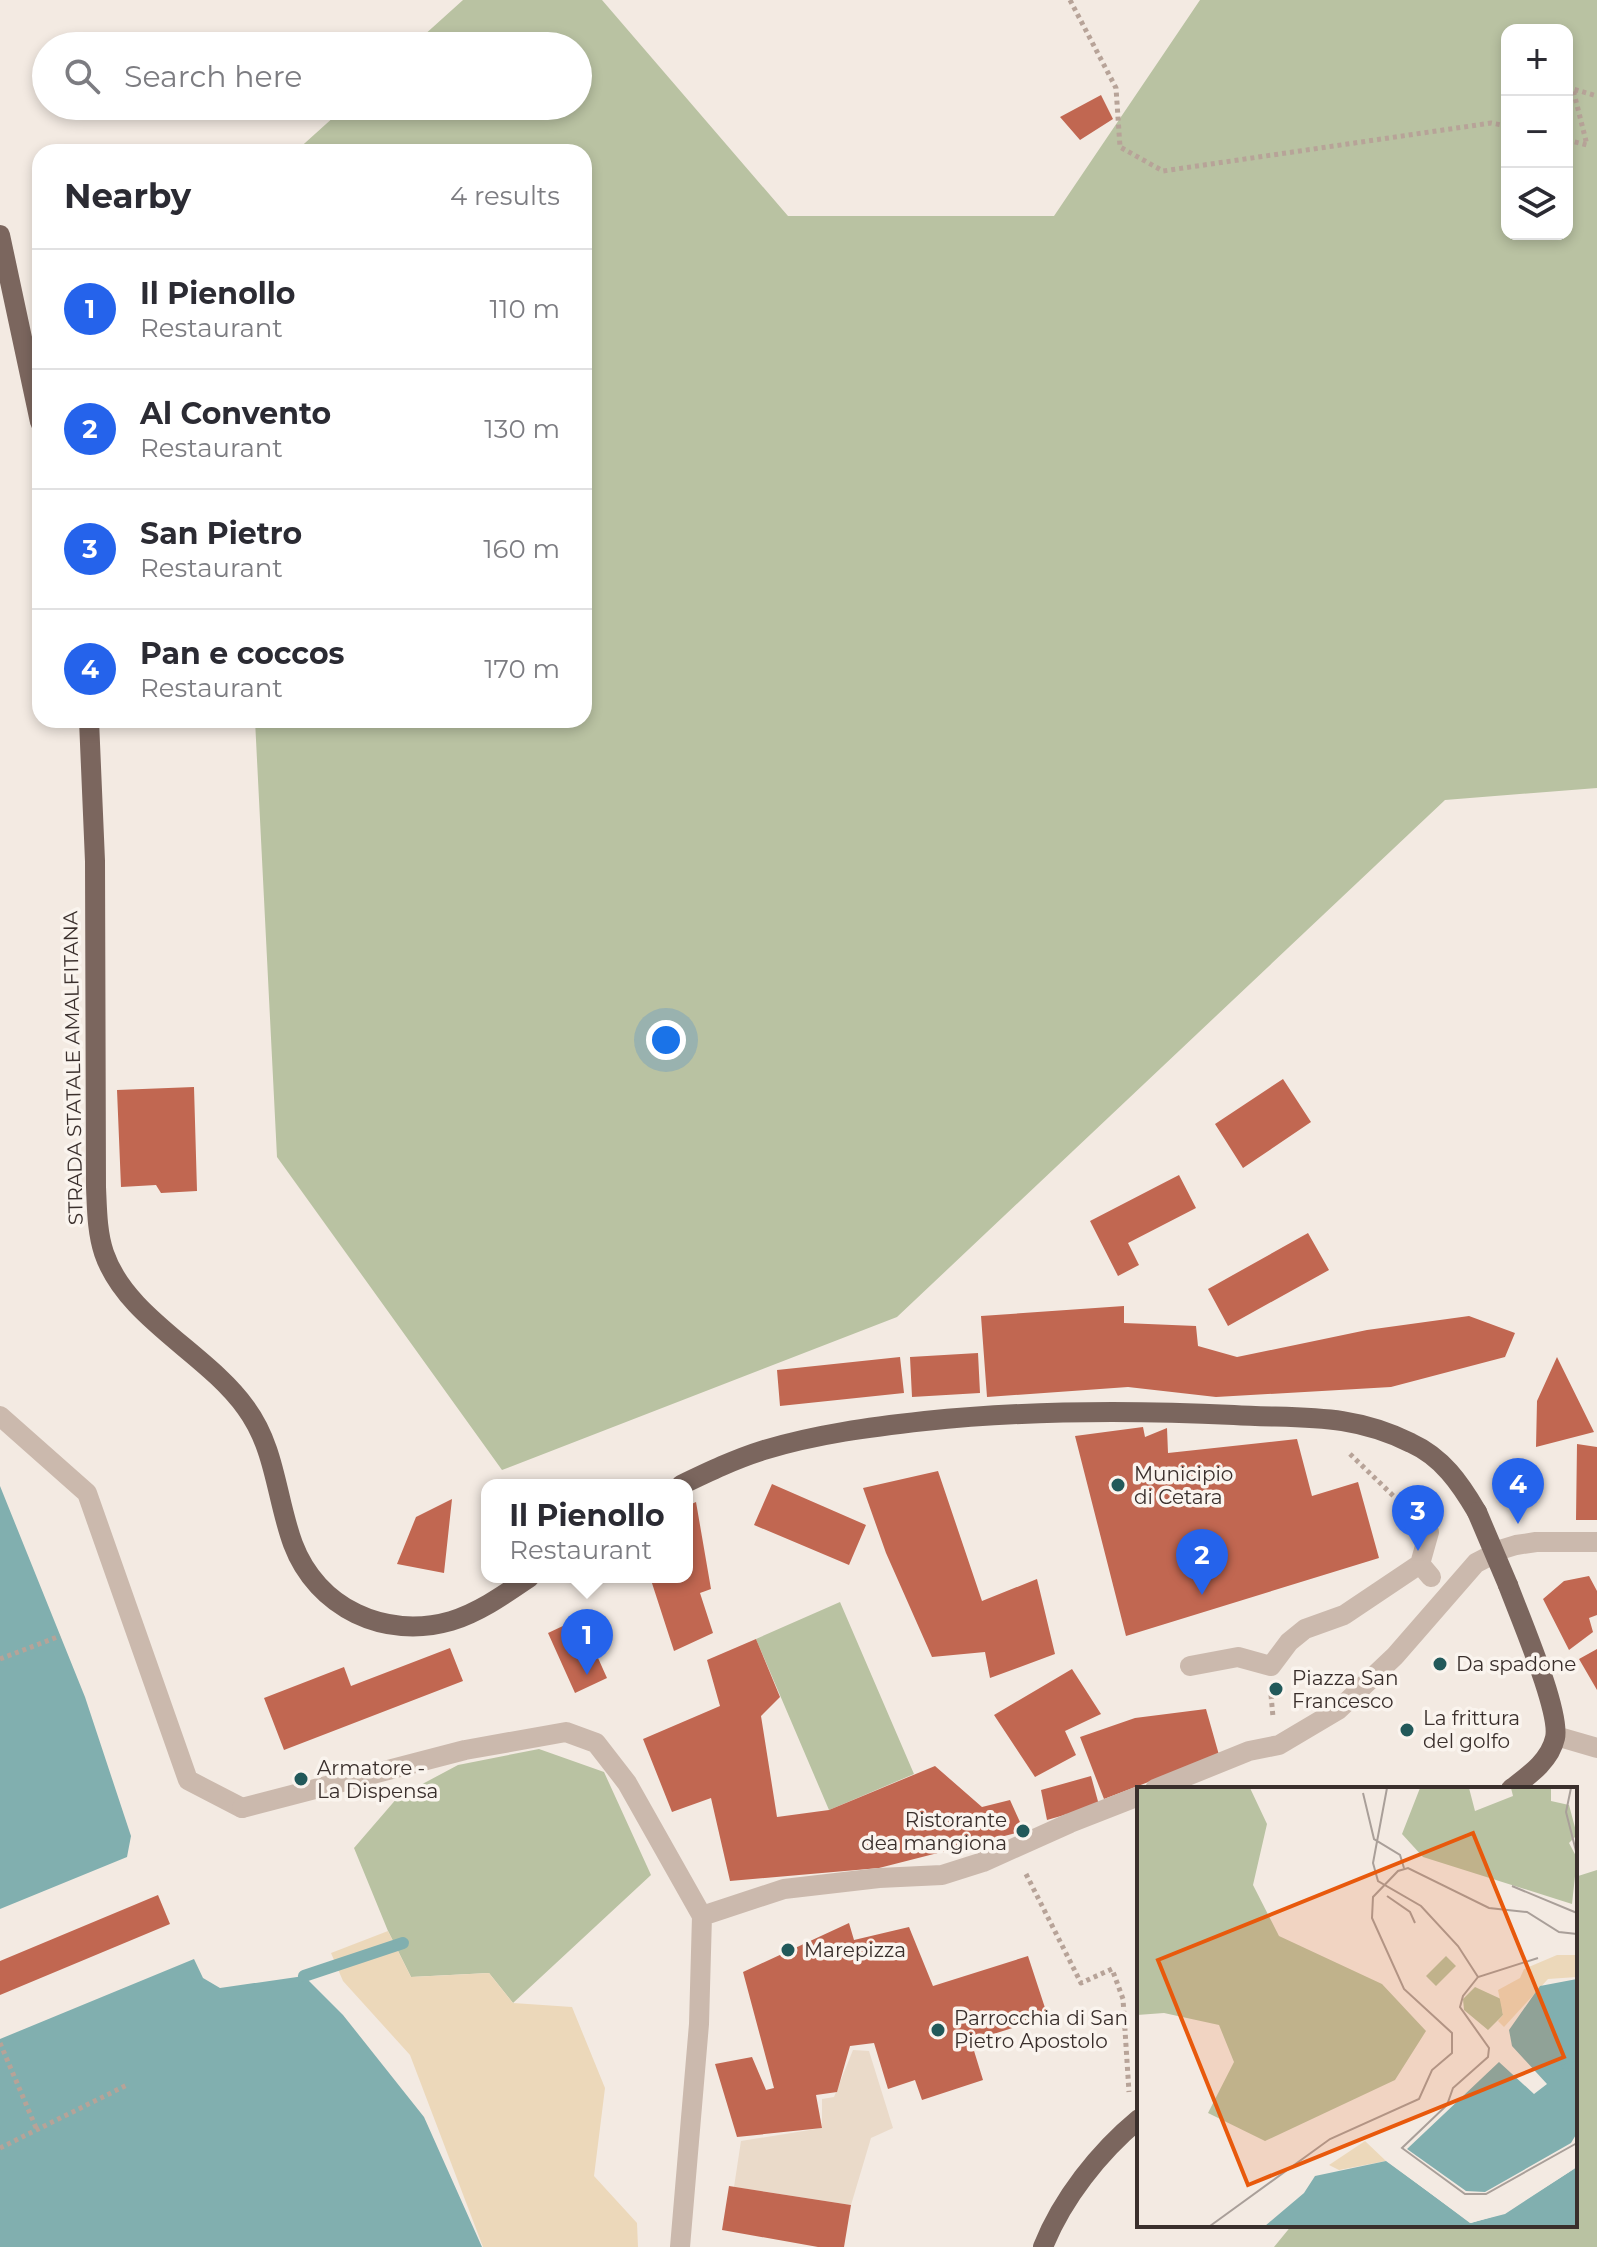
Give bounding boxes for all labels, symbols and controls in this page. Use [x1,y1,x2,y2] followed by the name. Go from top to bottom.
[1501,24,1573,240] map controls
[1501,24,1573,96] button: +
[32,32,592,120] search box
[60,54,104,98] icon: search
[124,58,302,95] text: Search here
[1501,96,1573,168] button: −
[1501,168,1573,240] button: layers
[64,175,191,217] text: Nearby
[450,180,560,212] text: 4 results
[140,275,296,312] text: Il Pienollo
[85,293,95,325] text: 1
[490,293,560,325] text: 110 m
[140,312,283,344] text: Restaurant
[140,395,331,432] text: Al Convento
[82,413,98,445] text: 2
[484,413,560,445] text: 130 m
[140,432,283,464] text: Restaurant
[140,515,302,552] text: San Pietro
[82,533,98,565] text: 3
[483,533,560,565] text: 160 m
[140,552,283,584] text: Restaurant
[140,635,344,672] text: Pan e coccos
[81,653,99,685] text: 4
[484,653,560,685] text: 170 m
[140,672,283,704] text: Restaurant
[58,910,88,1225] street label: STRADA STATALE AMALFITANA
[646,1020,686,1060] your location
[1492,1458,1544,1524] pin: 4
[1134,1462,1233,1509] place label: Municipio di Cetara
[1109,1476,1127,1494] marker: Municipio di Cetara
[481,1479,693,1583] popup
[1392,1485,1444,1551] pin: 3
[509,1497,665,1534] text: Il Pienollo
[1176,1529,1228,1595] pin: 2
[509,1534,652,1566] text: Restaurant
[561,1609,613,1675] pin: 1
[1456,1652,1576,1676] place label: Da spadone
[1431,1655,1449,1673] marker: Da spadone
[1292,1666,1399,1713] place label: Piazza San Francesco
[1267,1680,1285,1698] marker: Piazza San Francesco
[1423,1706,1520,1753] place label: La frittura del golfo
[1398,1721,1416,1739] marker: La frittura del golfo
[317,1756,438,1803] place label: Armatore - La Dispensa
[292,1770,310,1788] marker: Armatore - La Dispensa
[1137,1787,1577,2227] inset map
[861,1808,1007,1855] place label: Ristorante dea mangiona
[1014,1822,1032,1840] marker: Ristorante dea mangiona
[804,1938,906,1962] place label: Marepizza
[779,1941,797,1959] marker: Marepizza
[954,2006,1128,2053] place label: Parrocchia di San Pietro Apostolo
[929,2021,947,2039] marker: Parrocchia di San Pietro Apostolo

